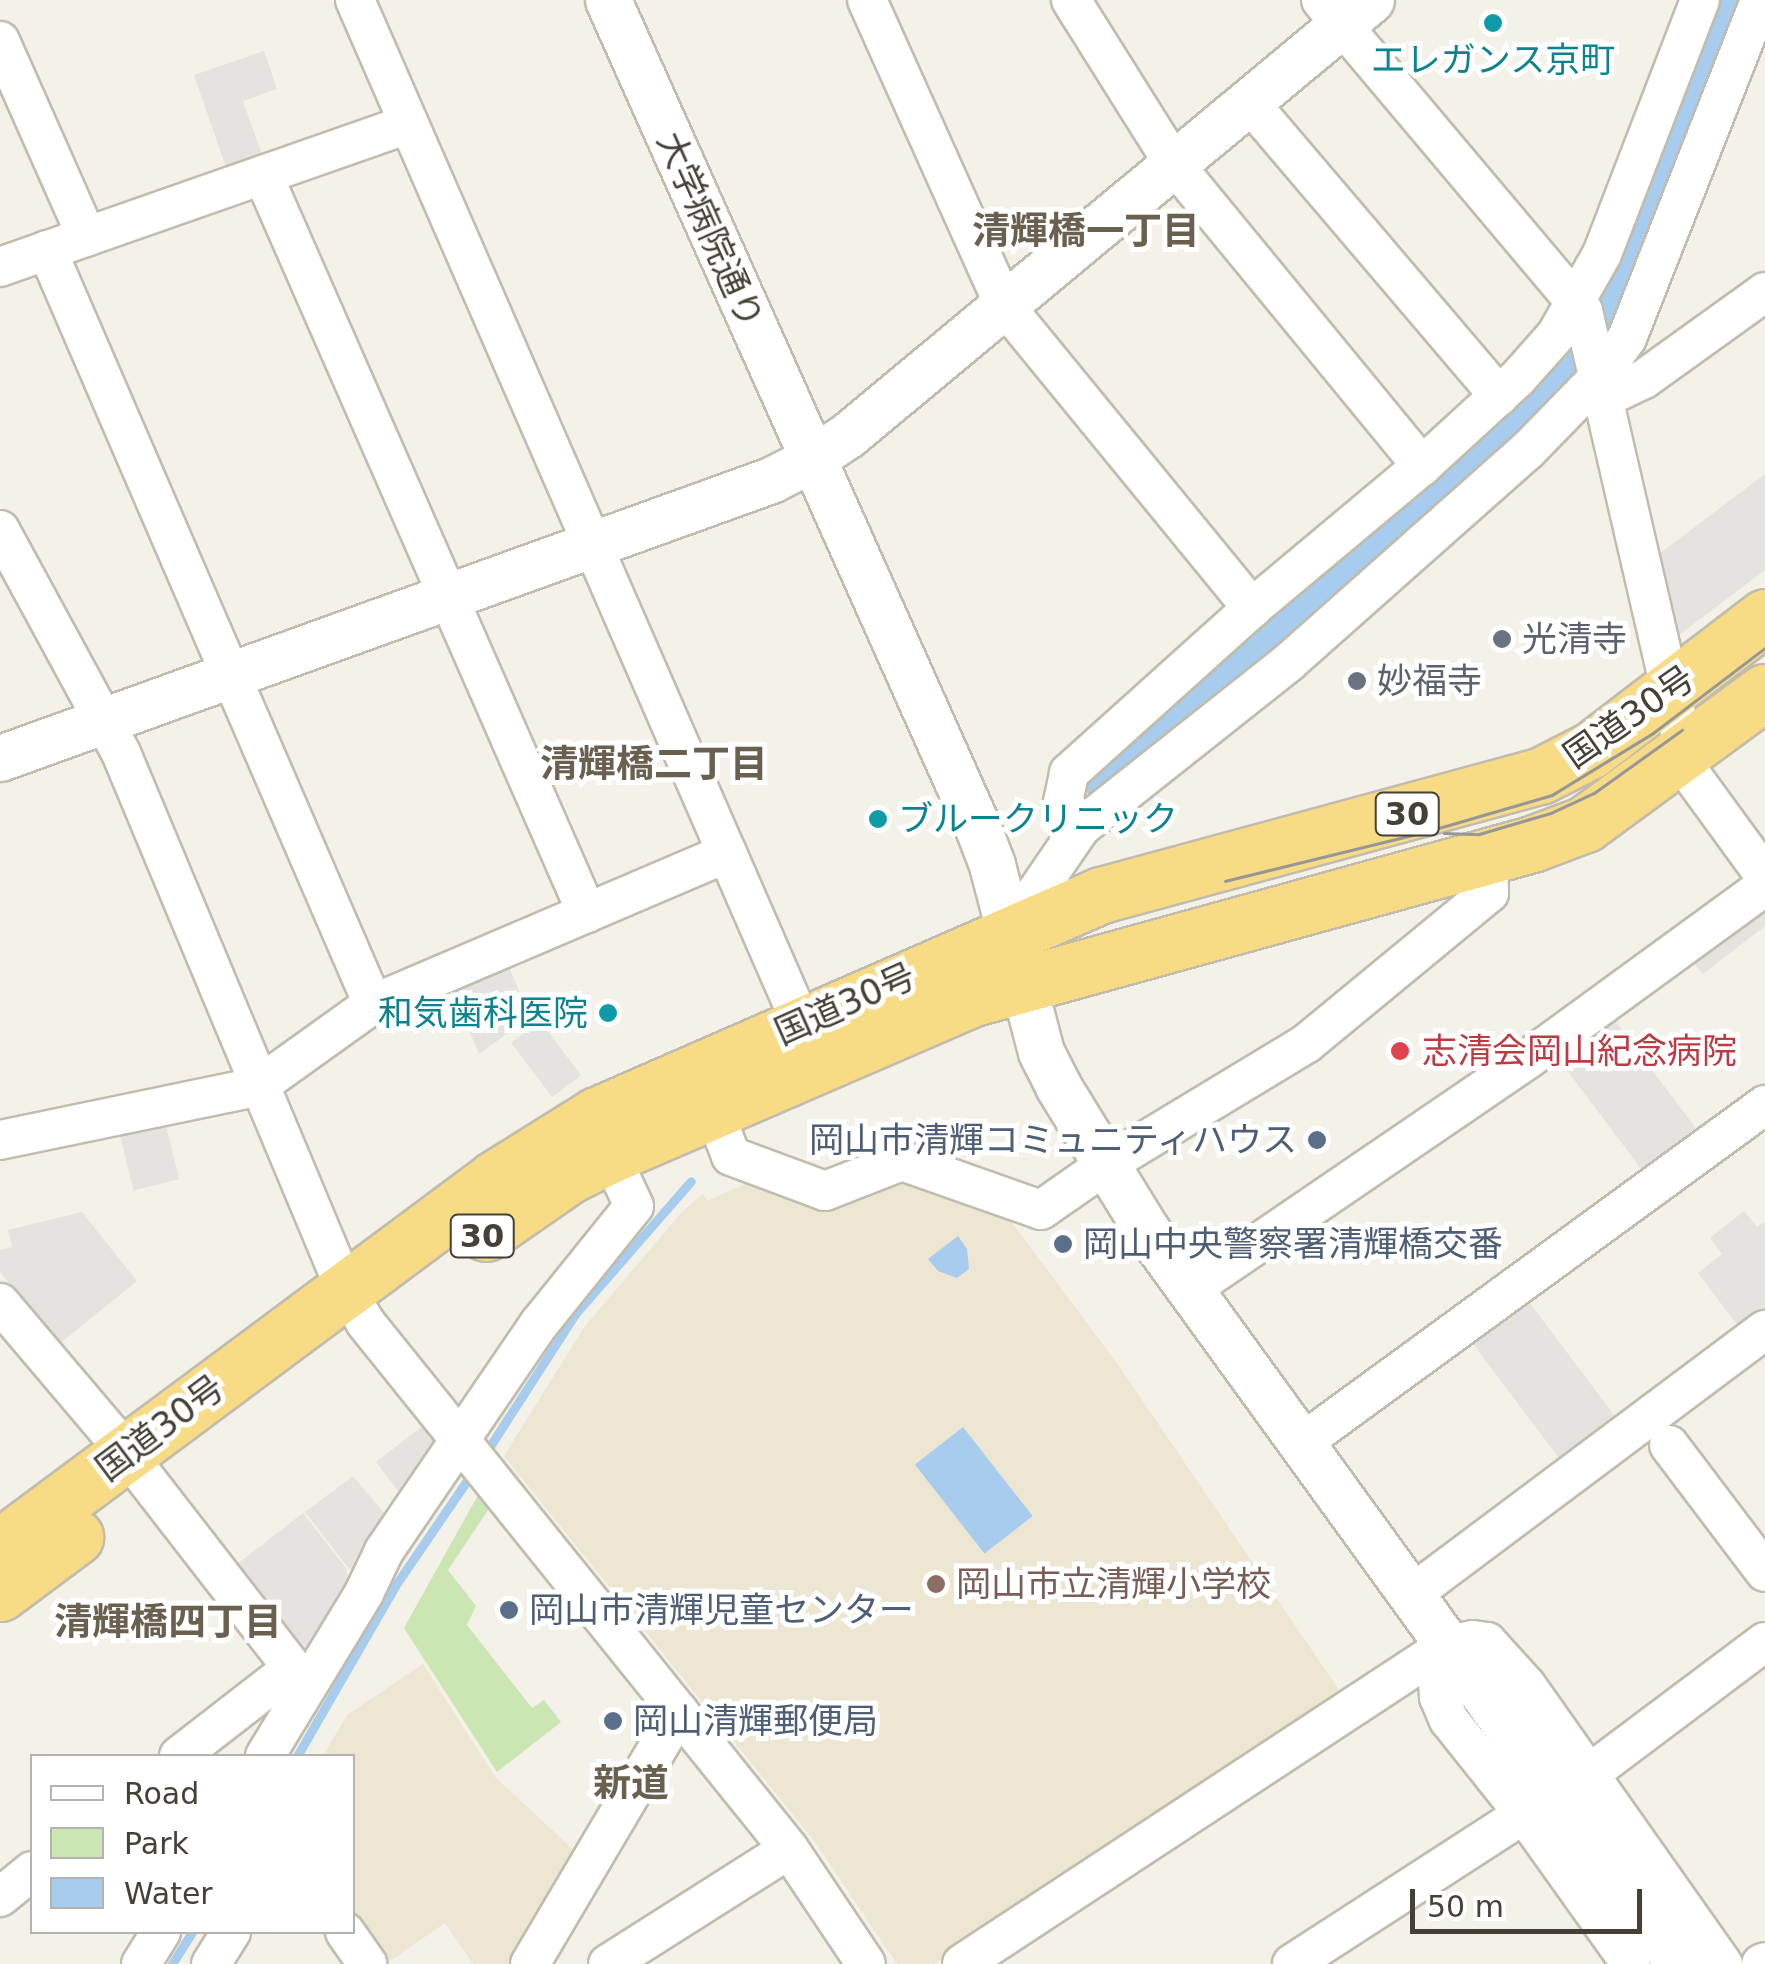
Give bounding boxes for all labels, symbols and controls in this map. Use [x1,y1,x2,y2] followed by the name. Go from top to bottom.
[1482,12,1504,34] marker: エレガンス京町
[1371,39,1615,81] place label: エレガンス京町
[648,126,772,334] street label: 大学病院通り
[972,209,1200,255] district label: 清輝橋一丁目
[1522,618,1627,660] place label: 光清寺
[1491,628,1513,650] marker: 光清寺
[1556,657,1702,777] street label: 国道30号
[1377,660,1482,702] place label: 妙福寺
[1346,670,1368,692] marker: 妙福寺
[540,742,768,788] district label: 清輝橋二丁目
[1374,787,1440,841] road number: 30
[898,798,1178,840] place label: ブルークリニック
[867,808,889,830] marker: ブルークリニック
[768,954,922,1054] street label: 国道30号
[378,992,588,1034] place label: 和気歯科医院
[597,1002,619,1024] marker: 和気歯科医院
[1422,1030,1737,1072] place label: 志清会岡山紀念病院
[1387,1038,1413,1064] marker: 志清会岡山紀念病院
[807,1119,1297,1161] place label: 岡山市清輝コミュニティハウス
[1306,1129,1328,1151] marker: 岡山市清輝コミュニティハウス
[450,1209,514,1263] road number: 30
[1083,1223,1503,1265] place label: 岡山中央警察署清輝橋交番
[1052,1233,1074,1255] marker: 岡山中央警察署清輝橋交番
[88,1366,232,1490] street label: 国道30号
[956,1563,1271,1605] place label: 岡山市立清輝小学校
[925,1573,947,1595] marker: 岡山市立清輝小学校
[529,1589,914,1631] place label: 岡山市清輝児童センター
[498,1599,520,1621] marker: 岡山市清輝児童センター
[54,1600,282,1646] district label: 清輝橋四丁目
[633,1700,878,1742] place label: 岡山清輝郵便局
[602,1710,624,1732] marker: 岡山清輝郵便局
[30,1754,355,1934] legend
[593,1761,669,1807] district label: 新道
[124,1776,199,1811] text: Road
[124,1826,189,1861] text: Park
[1415,1869,1648,1931] scale bar
[124,1876,213,1911] text: Water
[1427,1889,1504,1924] text: 50 m

